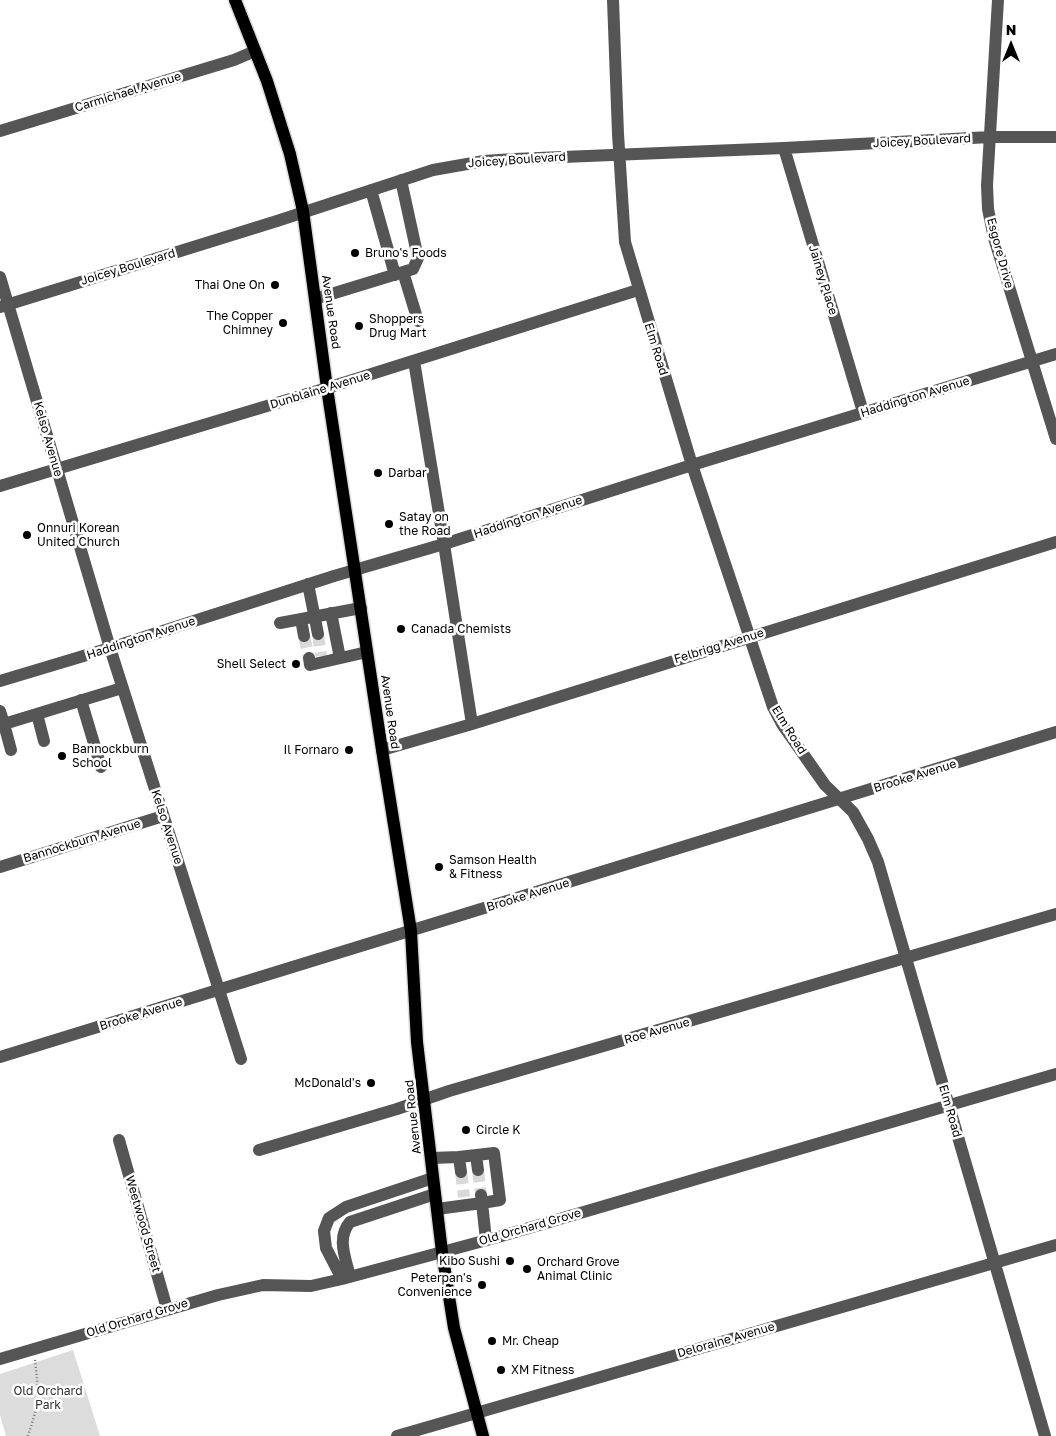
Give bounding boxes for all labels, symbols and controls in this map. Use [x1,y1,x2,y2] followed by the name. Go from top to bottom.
[986,20,1036,70] north arrow
[1006,21,1016,38] text: N
[73,69,183,115] street label: Carmichael Avenue
[873,131,971,151] street label: Joicey Boulevard
[468,149,566,171] street label: Joicey Boulevard
[984,216,1016,290] street label: Esgore Drive
[806,243,840,317] street label: Jainey Place
[79,246,177,288] street label: Joicey Boulevard
[365,246,447,260] place label: Bruno's Foods
[349,247,361,259] marker: Bruno's Foods
[319,274,343,350] street label: Avenue Road
[195,278,265,292] place label: Thai One On
[269,279,281,291] marker: Thai One On
[206,309,273,337] place label: The Copper Chimney
[369,312,427,340] place label: Shoppers Drug Mart
[277,317,289,329] marker: The Copper Chimney
[353,320,365,332] marker: Shoppers Drug Mart
[641,321,671,377] street label: Elm Road
[268,368,372,412] street label: Dunblaine Avenue
[859,374,971,420] street label: Haddington Avenue
[30,400,66,478] street label: Kelso Avenue
[388,466,427,480] place label: Darbar
[372,467,384,479] marker: Darbar
[472,493,584,541] street label: Haddington Avenue
[399,510,451,538] place label: Satay on the Road
[383,518,395,530] marker: Satay on the Road
[37,521,120,549] place label: Onnuri Korean United Church
[21,529,33,541] marker: Onnuri Korean United Church
[85,614,197,662] street label: Haddington Avenue
[411,622,511,636] place label: Canada Chemists
[395,623,407,635] marker: Canada Chemists
[672,625,766,667] street label: Felbrigg Avenue
[217,657,286,671] place label: Shell Select
[290,658,302,670] marker: Shell Select
[378,674,402,750] street label: Avenue Road
[769,703,809,757] street label: Elm Road
[72,742,149,770] place label: Bannockburn School
[284,743,339,757] place label: Il Fornaro
[343,744,355,756] marker: Il Fornaro
[56,750,68,762] marker: Bannockburn School
[872,757,958,795] street label: Brooke Avenue
[148,788,186,866] street label: Kelso Avenue
[21,816,143,866] street label: Bannockburn Avenue
[449,853,537,881] place label: Samson Health & Fitness
[433,861,445,873] marker: Samson Health & Fitness
[485,876,571,914] street label: Brooke Avenue
[98,995,184,1033] street label: Brooke Avenue
[623,1015,691,1047] street label: Roe Avenue
[294,1076,361,1090] place label: McDonald's
[365,1077,377,1089] marker: McDonald's
[402,1079,424,1155] street label: Avenue Road
[936,1083,964,1139] street label: Elm Road
[476,1123,520,1137] place label: Circle K
[460,1124,472,1136] marker: Circle K
[122,1174,164,1274] street label: Weetwood Street
[477,1206,583,1248] street label: Old Orchard Grove
[439,1254,500,1268] place label: Kibo Sushi
[504,1255,516,1267] marker: Kibo Sushi
[537,1255,619,1283] place label: Orchard Grove Animal Clinic
[521,1263,533,1275] marker: Orchard Grove Animal Clinic
[398,1271,472,1299] place label: Peterpan's Convenience
[476,1279,488,1291] marker: Peterpan's Convenience
[84,1296,190,1340] street label: Old Orchard Grove
[676,1319,776,1361] street label: Deloraine Avenue
[502,1334,559,1348] place label: Mr. Cheap
[486,1335,498,1347] marker: Mr. Cheap
[511,1363,574,1377] place label: XM Fitness
[495,1364,507,1376] marker: XM Fitness
[13,1384,83,1412] park label: Old Orchard Park

